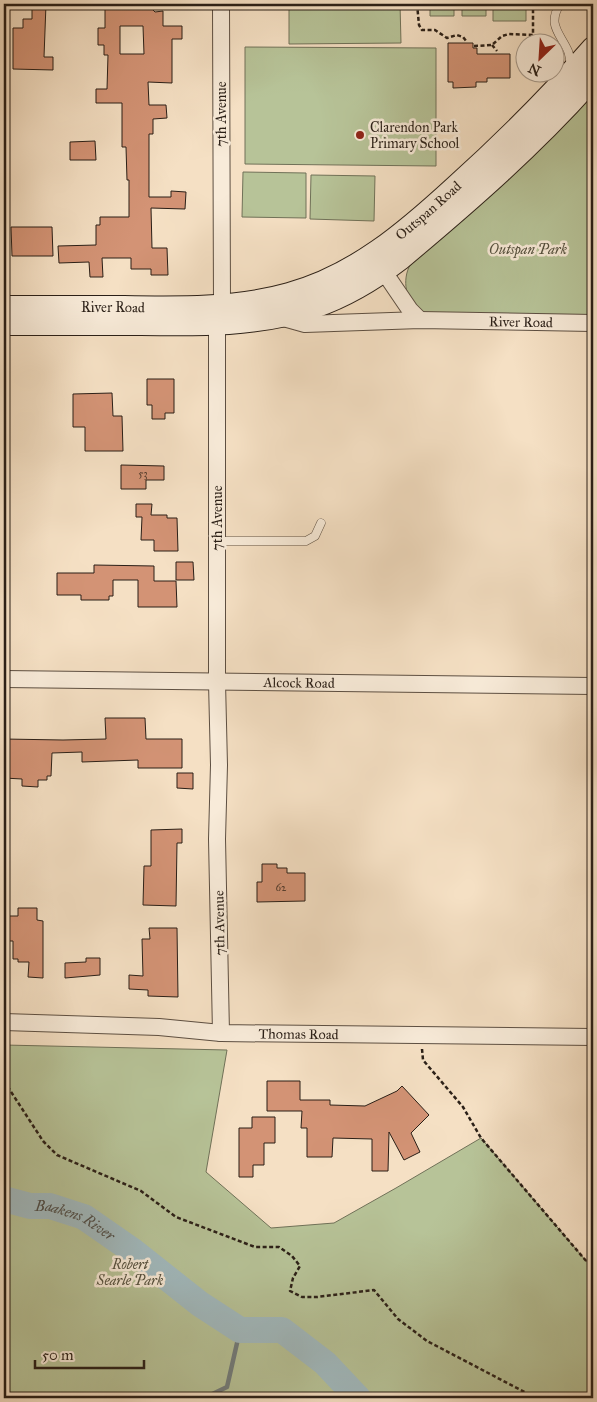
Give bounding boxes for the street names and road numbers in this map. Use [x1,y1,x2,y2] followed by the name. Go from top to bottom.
[213,81,230,147] street label: 7th Avenue
[392,178,465,244] street label: Outspan Road
[81,299,145,316] street label: River Road
[489,313,553,331] street label: River Road
[209,485,226,551] street label: 7th Avenue
[262,674,335,692] street label: Alcock Road
[210,890,229,956] street label: 7th Avenue
[258,1025,339,1043] street label: Thomas Road

